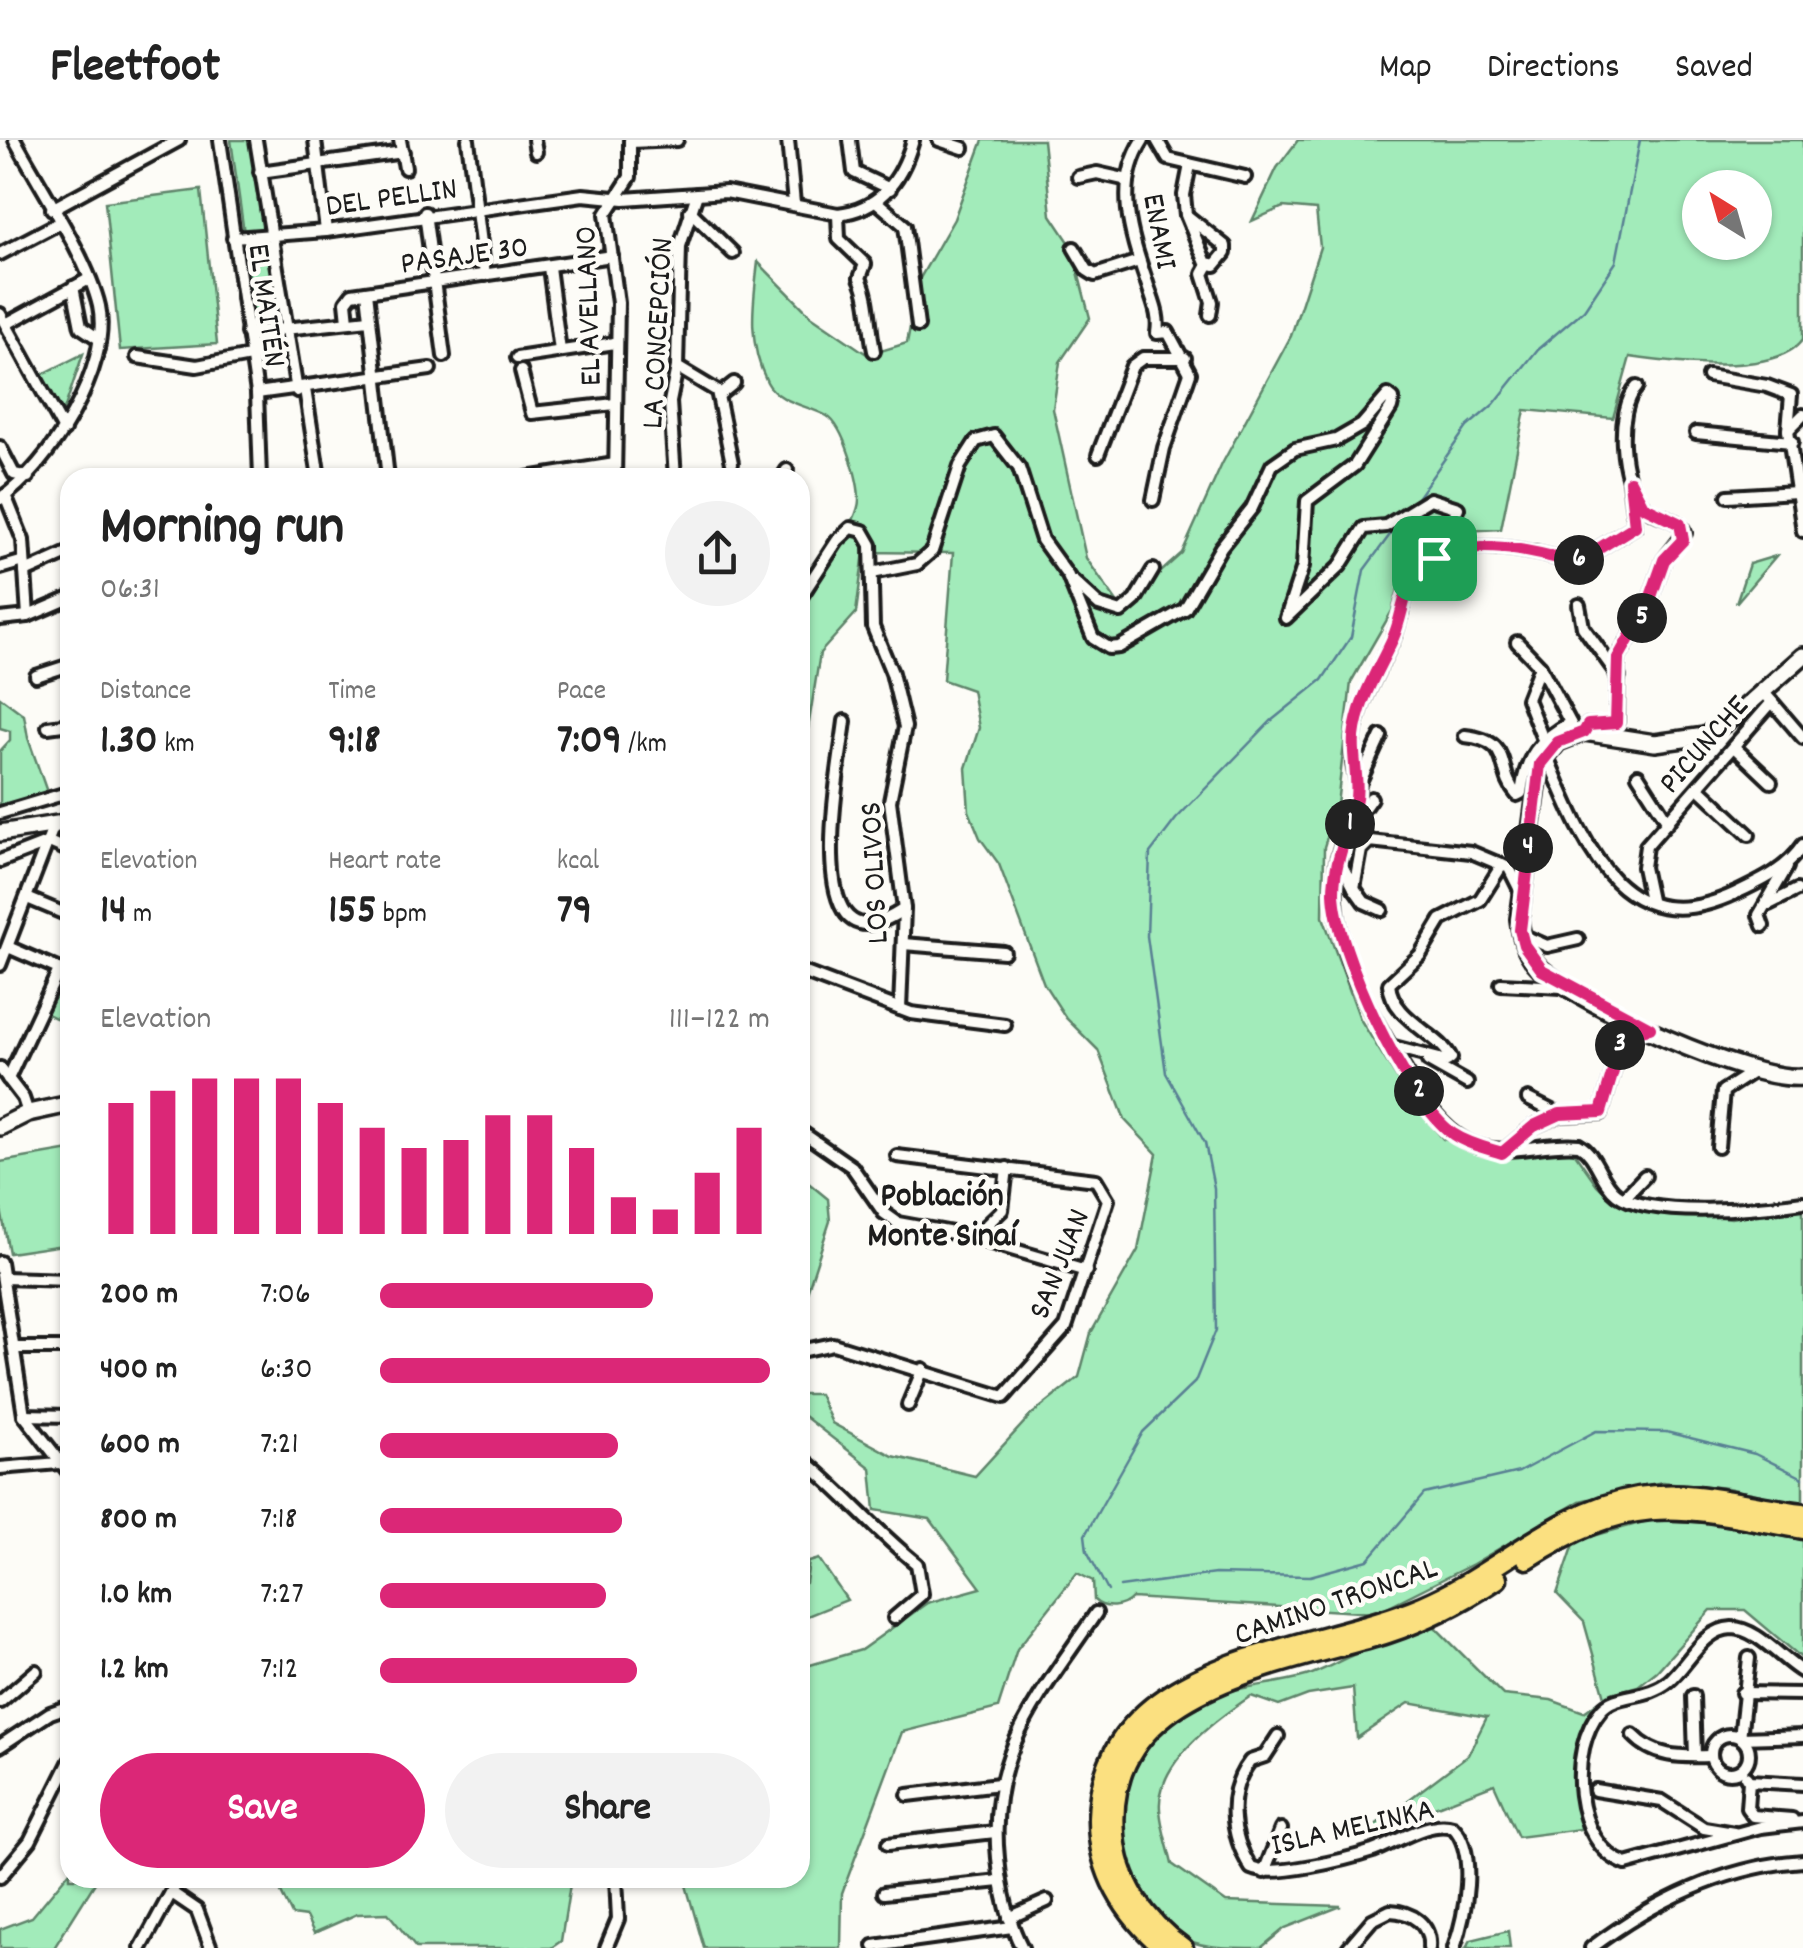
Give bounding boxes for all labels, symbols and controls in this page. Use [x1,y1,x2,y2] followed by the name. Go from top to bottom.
[50,35,220,104] text: Fleetfoot
[1379,44,1432,94] text: Map
[1487,44,1620,94] text: Directions
[1675,44,1753,94] text: Saved
[323,168,460,232] street label: DEL PELLIN
[1682,170,1772,260] north arrow
[1682,170,1772,260] map controls
[1127,190,1187,274] street label: ENAMI
[565,225,617,387] street label: EL AVELLANO
[398,226,532,290] street label: PASAJE 30
[632,236,688,430] street label: LA CONCEPCIÓN
[233,241,295,370] street label: EL MAITÉN
[100,491,344,570] text: Morning run
[665,501,770,606] button: share
[1392,516,1477,601] pin
[1407,531,1462,586] icon: arrive
[1554,535,1604,585] pin: 6
[1572,540,1586,580] text: 6
[100,568,160,614] text: 06:31
[1617,593,1667,643] pin: 5
[1636,598,1648,638] text: 5
[100,673,191,713] text: Distance
[328,673,376,713] text: Time
[557,673,606,713] text: Pace
[1650,686,1762,806] street label: PICUNCHE
[100,713,158,773] text: 1.30
[328,713,381,773] text: 9:18
[557,713,622,773] text: 7:09
[158,726,195,766] text: km
[622,726,667,766] text: /km
[1325,799,1375,849] pin: 1
[850,801,904,945] street label: LOS OLIVOS
[1347,804,1353,844] text: 1
[1503,823,1553,873] pin: 4
[1522,828,1534,868] text: 4
[100,843,197,883] text: Elevation
[328,843,441,883] text: Heart rate
[557,843,599,883] text: kcal
[100,883,127,943] text: 14
[328,883,376,943] text: 155
[557,883,592,943] text: 79
[127,896,152,936] text: m
[376,896,427,936] text: bpm
[100,998,211,1044] text: Elevation
[669,998,770,1044] text: 111–122 m
[1595,1020,1645,1070] pin: 3
[1614,1025,1626,1065] text: 3
[1394,1066,1444,1116] pin: 2
[1413,1071,1425,1111] text: 2
[867,1173,1020,1263] district label: Población Monte Sinaí
[1019,1203,1105,1327] street label: SAN JUAN
[100,1273,178,1319] text: 200 m
[260,1273,311,1319] text: 7:06
[100,1348,177,1394] text: 400 m
[260,1348,313,1394] text: 6:30
[100,1423,180,1469] text: 600 m
[260,1423,299,1469] text: 7:21
[100,1498,177,1544] text: 800 m
[260,1498,297,1544] text: 7:18
[1229,1547,1445,1660] street label: CAMINO TRONCAL
[100,1573,172,1619] text: 1.0 km
[260,1573,304,1619] text: 7:27
[100,1648,169,1694] text: 1.2 km
[260,1648,299,1694] text: 7:12
[100,1753,425,1868] button: Save
[445,1753,770,1868] button: Share
[1267,1789,1439,1871] street label: ISLA MELINKA

